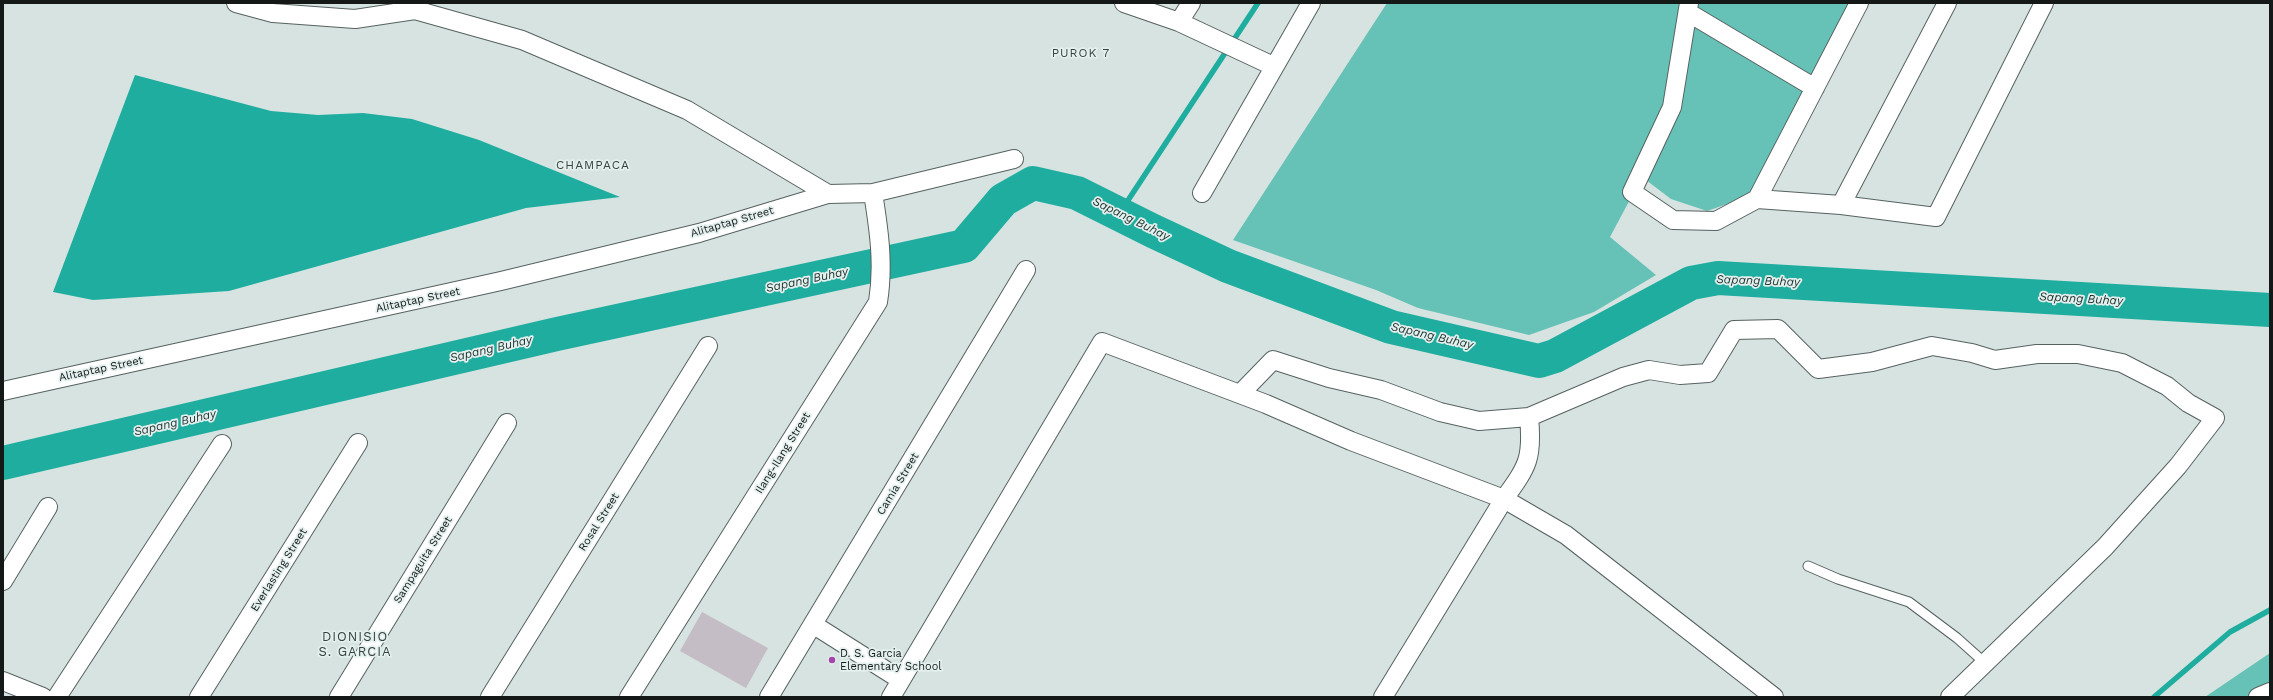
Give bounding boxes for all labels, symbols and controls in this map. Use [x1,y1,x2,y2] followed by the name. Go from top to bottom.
[1052,46,1110,60] district label: PUROK 7
[556,158,630,172] district label: CHAMPACA
[1090,194,1172,244] water label: Sapang Buhay
[689,204,775,240] street label: Alitaptap Street
[764,264,850,296] water label: Sapang Buhay
[1716,272,1800,290] water label: Sapang Buhay
[375,285,461,315] street label: Alitaptap Street
[2039,290,2123,308] water label: Sapang Buhay
[1389,320,1475,352] water label: Sapang Buhay
[448,333,534,365] water label: Sapang Buhay
[58,354,144,384] street label: Alitaptap Street
[132,407,218,439] water label: Sapang Buhay
[753,410,813,496] street label: Ilang-Ilang Street
[874,450,922,518] street label: Camia Street
[576,491,622,553] street label: Rosal Street
[391,514,455,606] street label: Sampaguita Street
[248,526,310,614] street label: Everlasting Street
[318,629,392,660] district label: DIONISIO S. GARCIA
[840,647,942,673] place label: D. S. Garcia Elementary School
[827,655,837,665] marker: D. S. Garcia Elementary School

